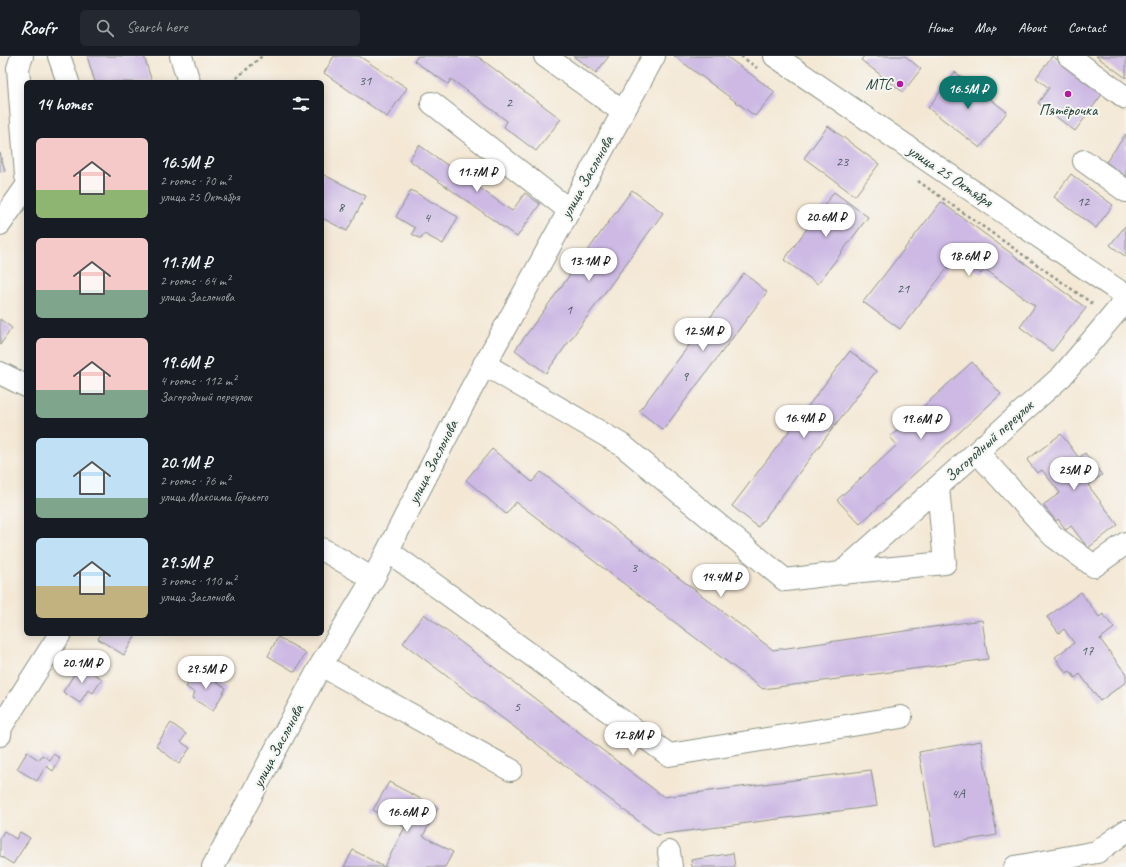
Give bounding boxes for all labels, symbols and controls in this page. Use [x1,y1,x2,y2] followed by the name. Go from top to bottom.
[80,10,360,46] search box
[20,16,56,40] text: Roofr
[94,17,116,39] icon: search
[126,18,188,37] text: Search here
[927,19,953,36] text: Home
[975,19,996,36] text: Map
[1018,19,1046,36] text: About
[1068,19,1106,36] text: Contact
[359,72,372,89] house number: 31
[865,74,894,94] place label: МТС
[931,76,1005,110] pin: 16.5M ₽
[895,79,905,89] marker: МТС
[948,81,988,97] text: 16.5M ₽
[1063,89,1073,99] marker: Пятёрочка
[290,93,312,115] icon: filters
[36,94,92,115] text: 14 homes
[506,94,514,111] house number: 2
[1039,100,1099,120] place label: Пятёрочка
[556,131,618,223] street label: улица Заслонова
[903,140,997,212] street label: улица 25 Октября
[160,152,212,173] text: 16.5M ₽
[836,153,850,170] house number: 23
[68,154,116,202] icon: home
[440,159,514,193] pin: 11.7M ₽
[457,164,497,180] text: 11.7M ₽
[160,173,230,189] text: 2 rooms · 70 m²
[160,189,240,205] text: улица 25 Октября
[1077,193,1091,210] house number: 12
[338,199,346,216] house number: 8
[789,204,863,238] pin: 20.6M ₽
[424,209,432,226] house number: 4
[806,209,846,225] text: 20.6M ₽
[932,243,1006,277] pin: 18.6M ₽
[552,248,626,282] pin: 13.1M ₽
[949,248,989,264] text: 18.6M ₽
[160,252,212,273] text: 11.7M ₽
[569,253,609,269] text: 13.1M ₽
[68,254,116,302] icon: home
[160,273,230,289] text: 2 rooms · 64 m²
[897,280,910,297] house number: 21
[160,289,234,305] text: улица Заслонова
[566,301,573,318] house number: 1
[666,318,740,352] pin: 12.5M ₽
[683,323,723,339] text: 12.5M ₽
[160,352,212,373] text: 19.6M ₽
[68,354,116,402] icon: home
[682,368,690,385] house number: 9
[160,373,236,389] text: 4 rooms · 112 m²
[160,389,252,405] text: Загородный переулок
[940,394,1039,486] street label: Загородный переулок
[767,405,841,439] pin: 16.4M ₽
[884,406,958,440] pin: 19.6M ₽
[784,410,824,426] text: 16.4M ₽
[901,411,941,427] text: 19.6M ₽
[403,416,463,508] street label: улица Заслонова
[160,452,212,473] text: 20.1M ₽
[68,454,116,502] icon: home
[1046,457,1102,491] pin: 25M ₽
[1059,462,1089,478] text: 25M ₽
[160,473,230,489] text: 2 rooms · 76 m²
[160,489,268,505] text: улица Максима Горького
[160,552,211,573] text: 29.5M ₽
[68,554,116,602] icon: home
[631,559,639,576] house number: 3
[684,564,758,598] pin: 14.4M ₽
[701,569,741,585] text: 14.4M ₽
[160,573,236,589] text: 3 rooms · 110 m²
[160,589,234,605] text: улица Заслонова
[1081,642,1094,659] house number: 17
[45,650,119,684] pin: 20.1M ₽
[62,655,102,671] text: 20.1M ₽
[169,656,243,690] pin: 29.5M ₽
[186,661,226,677] text: 29.5M ₽
[514,698,521,715] house number: 5
[247,700,309,792] street label: улица Заслонова
[596,722,670,756] pin: 12.8M ₽
[613,727,653,743] text: 12.8M ₽
[951,785,966,802] house number: 4А
[370,799,444,833] pin: 16.6M ₽
[387,804,427,820] text: 16.6M ₽

